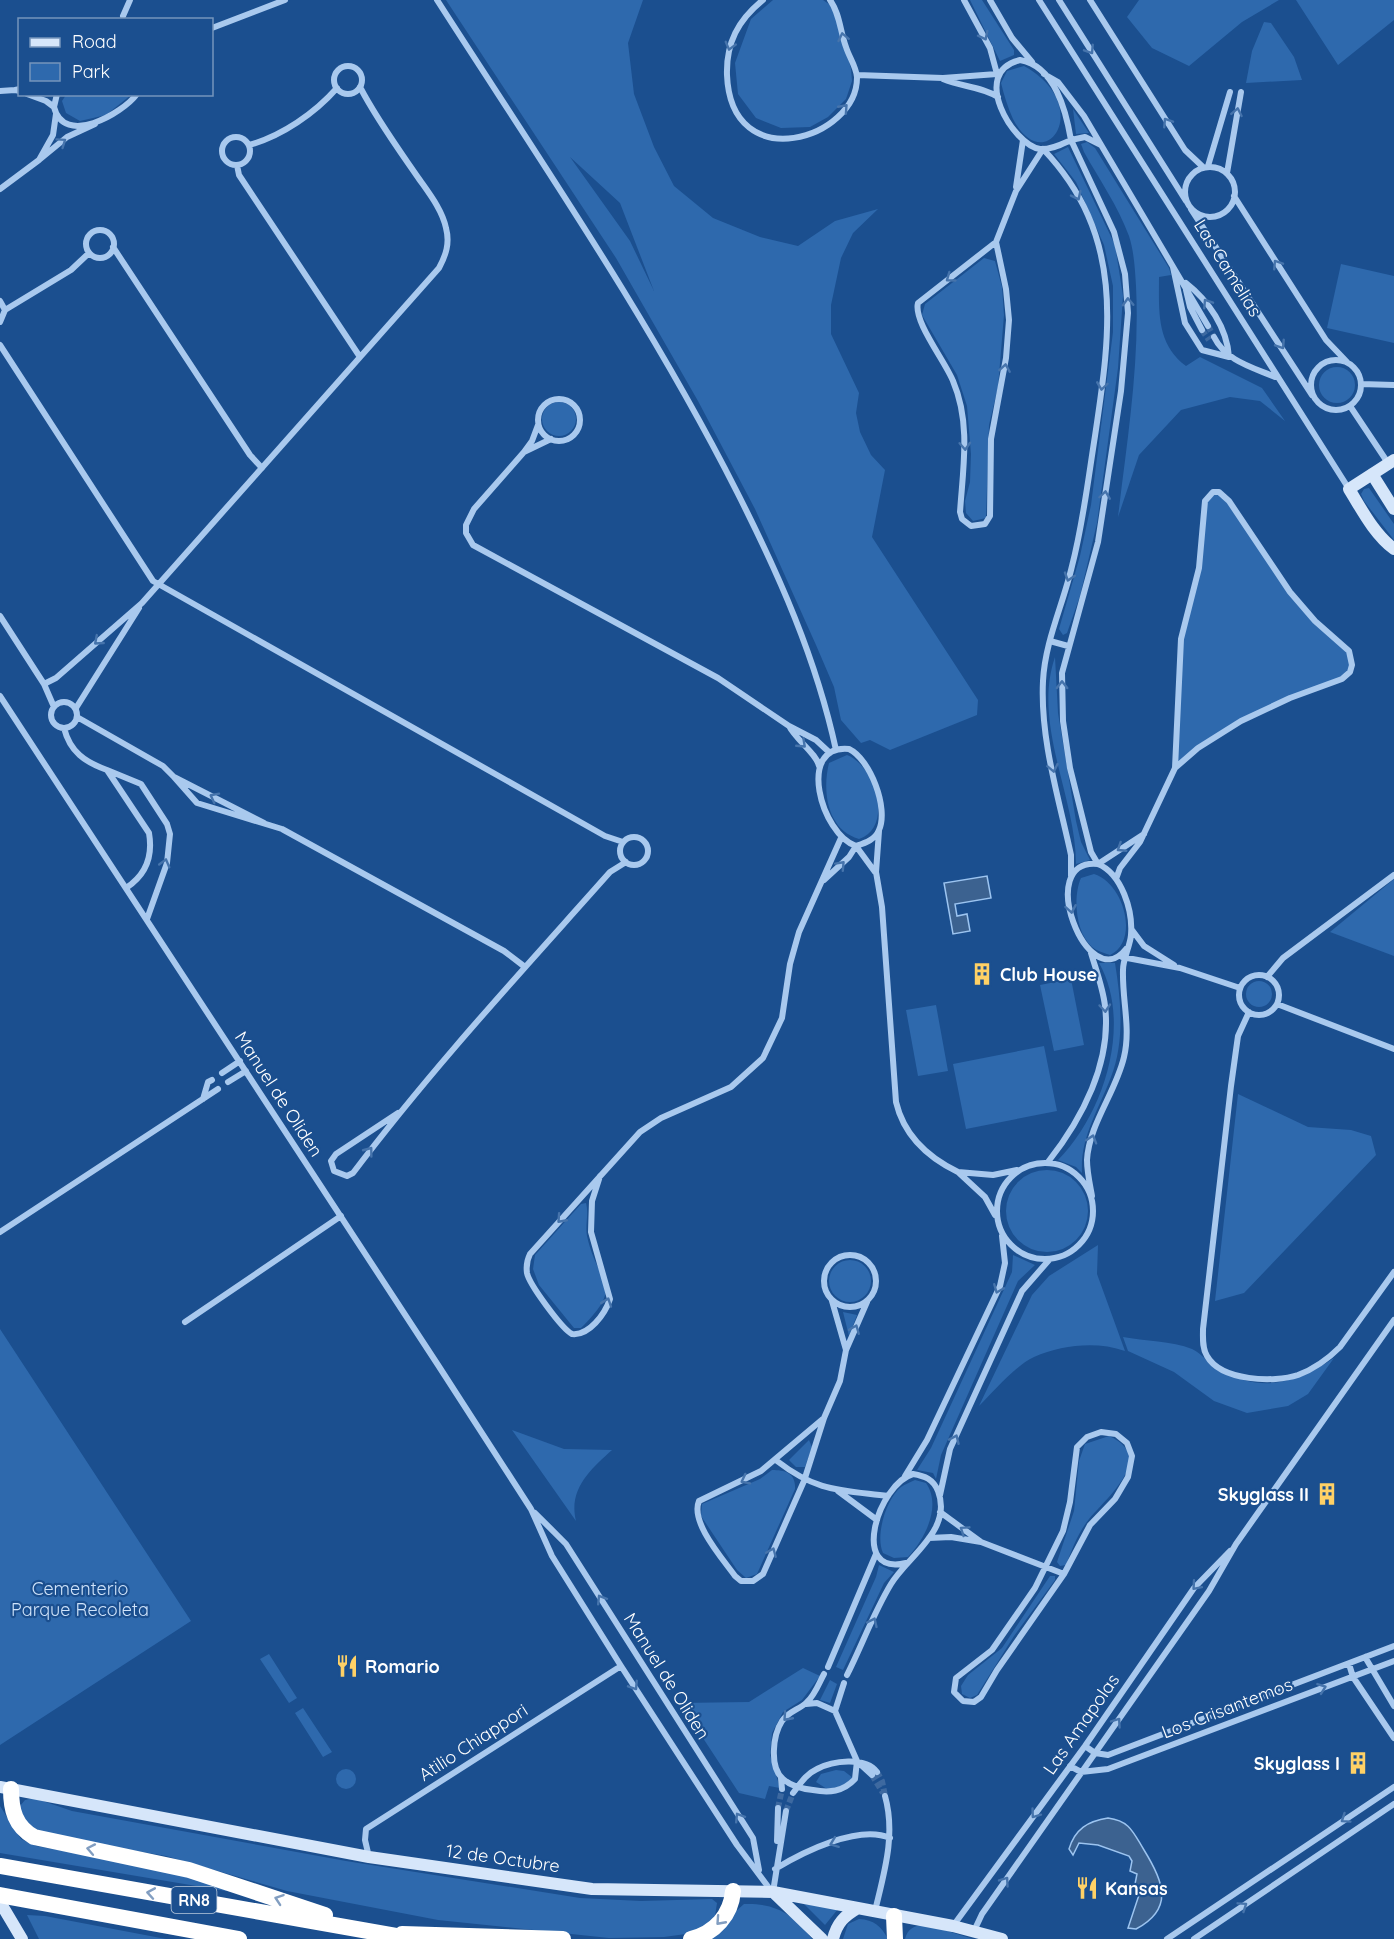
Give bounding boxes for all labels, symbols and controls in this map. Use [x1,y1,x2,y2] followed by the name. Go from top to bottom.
[18,18,213,96] legend
[977,29,988,40] one-way arrow
[72,30,117,53] text: Road
[838,32,851,42] one-way arrow
[725,41,738,51] one-way arrow
[1082,44,1094,54] one-way arrow
[72,60,110,83] text: Park
[837,105,848,115] one-way arrow
[1230,107,1243,117] one-way arrow
[1163,118,1174,129] one-way arrow
[56,138,67,149] one-way arrow
[1070,190,1082,201] one-way arrow
[1189,215,1267,321] street label: Las Camelias
[1273,259,1284,270] one-way arrow
[945,271,956,282] one-way arrow
[1121,297,1134,306] one-way arrow
[1203,299,1214,310] one-way arrow
[1273,339,1285,349] one-way arrow
[998,364,1010,373] one-way arrow
[1097,381,1109,390] one-way arrow
[958,442,971,451] one-way arrow
[1099,491,1111,500] one-way arrow
[1064,571,1076,582] one-way arrow
[94,634,105,645] one-way arrow
[1056,680,1068,689] one-way arrow
[796,737,806,748] one-way arrow
[1046,763,1059,773] one-way arrow
[209,793,220,804] one-way arrow
[1116,840,1127,851] one-way arrow
[158,859,171,869] one-way arrow
[834,861,845,871] one-way arrow
[1064,904,1077,914] one-way arrow
[969,961,995,987] building icon: Club House
[1000,963,1097,986] place label: Club House
[1098,1004,1111,1013] one-way arrow
[230,1027,328,1161] street label: Manuel de Oliden
[1085,1134,1097,1145] one-way arrow
[362,1147,373,1158] one-way arrow
[557,1212,568,1223] one-way arrow
[993,1283,1005,1294] one-way arrow
[599,1297,612,1308] one-way arrow
[848,1324,860,1335] one-way arrow
[948,1435,960,1446] one-way arrow
[741,1473,752,1484] one-way arrow
[1314,1481,1340,1507] building icon: Skyglass II
[1218,1483,1309,1506] place label: Skyglass II
[960,1526,971,1537] one-way arrow
[765,1547,777,1558] one-way arrow
[11,1577,149,1621] park label: Cementerio Parque Recoleta
[1192,1579,1203,1590] one-way arrow
[596,1595,608,1605] one-way arrow
[619,1608,715,1744] street label: Manuel de Oliden
[865,1618,877,1629] one-way arrow
[334,1653,360,1679] restaurant icon: Romario
[365,1655,440,1678] place label: Romario
[1038,1669,1124,1779] street label: Las Amapolas
[1158,1673,1296,1743] street label: Los Crisantemos
[627,1680,639,1690] one-way arrow
[1316,1683,1327,1696] one-way arrow
[414,1698,532,1786] street label: Atilio Chiappori
[783,1710,794,1721] one-way arrow
[1110,1717,1121,1728] one-way arrow
[1345,1750,1371,1776] building icon: Skyglass I
[1254,1752,1340,1775] place label: Skyglass I
[1031,1808,1042,1819] one-way arrow
[1341,1812,1352,1823] one-way arrow
[735,1813,747,1823] one-way arrow
[829,1835,840,1848] one-way arrow
[445,1839,561,1877] street label: 12 de Octubre
[86,1843,96,1856] one-way arrow
[1074,1875,1100,1901] restaurant icon: Kansas
[998,1877,1009,1888] one-way arrow
[1105,1877,1168,1900] place label: Kansas
[147,1887,156,1899] one-way arrow
[172,1887,216,1913] road number: RN8
[274,1894,285,1907] one-way arrow
[1236,1902,1247,1913] one-way arrow
[716,1915,727,1925] one-way arrow

